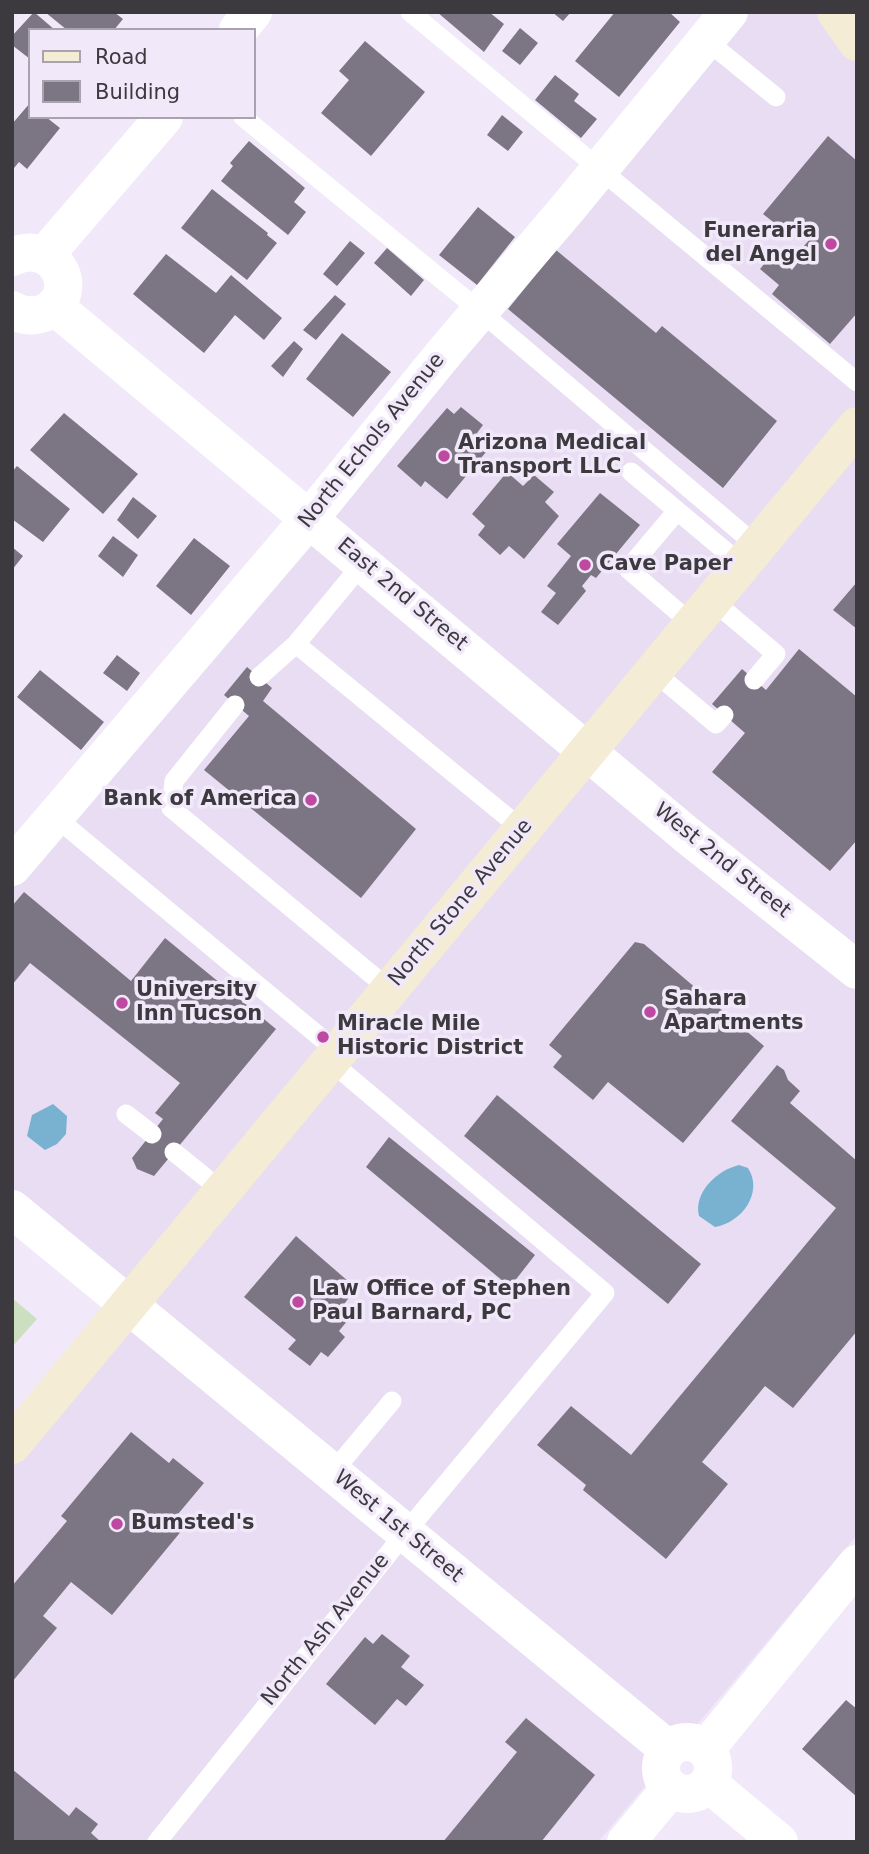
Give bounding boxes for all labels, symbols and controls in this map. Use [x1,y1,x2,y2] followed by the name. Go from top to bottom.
[28,28,256,119] legend
[95,45,148,69] text: Road
[95,80,180,104] text: Building
[703,219,817,269] place label: Funeraria del Angel
[823,236,839,252] marker: Funeraria del Angel
[294,348,450,534] street label: North Echols Avenue
[458,431,646,481] place label: Arizona Medical Transport LLC
[436,448,452,464] marker: Arizona Medical Transport LLC
[332,533,472,657] street label: East 2nd Street
[599,552,732,578] place label: Cave Paper
[577,557,593,573] marker: Cave Paper
[103,787,297,813] place label: Bank of America
[303,792,319,808] marker: Bank of America
[648,798,796,924] street label: West 2nd Street
[384,814,538,992] street label: North Stone Avenue
[136,978,262,1028] place label: University Inn Tucson
[664,987,803,1037] place label: Sahara Apartments
[114,995,130,1011] marker: University Inn Tucson
[642,1004,658,1020] marker: Sahara Apartments
[337,1012,523,1062] place label: Miracle Mile Historic District
[315,1029,331,1045] marker: Miracle Mile Historic District
[312,1277,571,1327] place label: Law Office of Stephen Paul Barnard, PC
[290,1294,306,1310] marker: Law Office of Stephen Paul Barnard, PC
[328,1465,468,1589] street label: West 1st Street
[131,1511,255,1537] place label: Bumsted's
[109,1516,125,1532] marker: Bumsted's
[257,1549,395,1711] street label: North Ash Avenue

